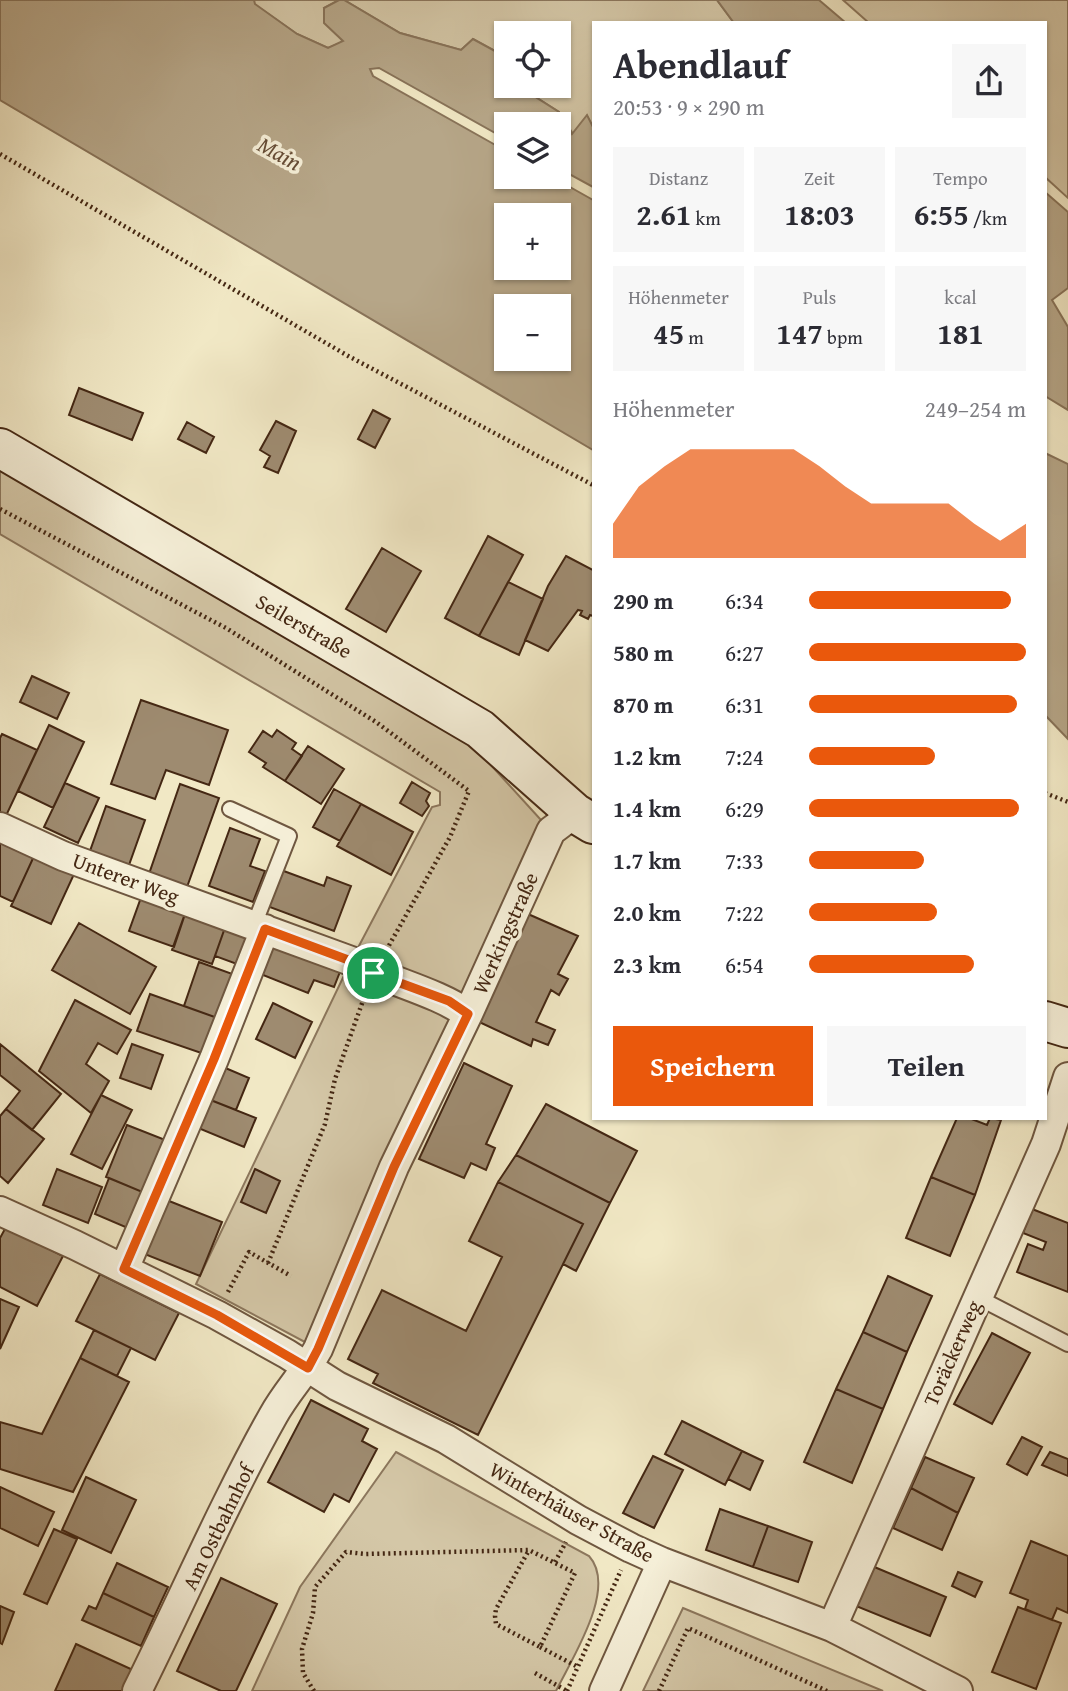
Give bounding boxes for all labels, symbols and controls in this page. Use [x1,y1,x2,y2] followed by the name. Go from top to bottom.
[494,21,571,371] map controls
[494,21,571,98] button: locate
[613,36,787,92] text: Abendlauf
[952,44,1026,118] button: share
[613,90,765,123] text: 20:53 · 9 × 290 m
[494,112,571,189] button: layers
[252,128,308,179] water label: Main
[649,164,708,192] text: Distanz
[804,164,835,192] text: Zeit
[933,164,988,192] text: Tempo
[636,192,691,236] text: 2.61
[784,192,855,236] text: 18:03
[914,192,969,236] text: 6:55
[494,203,571,280] button: +
[691,204,721,232] text: km
[969,204,1007,232] text: /km
[628,283,729,311] text: Höhenmeter
[803,283,836,311] text: Puls
[944,283,977,311] text: kcal
[494,294,571,371] button: −
[653,311,684,355] text: 45
[776,311,823,355] text: 147
[937,311,984,355] text: 181
[684,323,704,351] text: m
[823,323,863,351] text: bpm
[613,392,735,425] text: Höhenmeter
[925,392,1026,425] text: 249–254 m
[613,584,674,617] text: 290 m
[725,584,764,617] text: 6:34
[250,586,358,666] street label: Seilerstraße
[613,636,674,669] text: 580 m
[725,636,764,669] text: 6:27
[613,688,674,721] text: 870 m
[725,688,764,721] text: 6:31
[613,740,681,773] text: 1.2 km
[725,740,764,773] text: 7:24
[613,792,681,825] text: 1.4 km
[725,792,764,825] text: 6:29
[68,844,184,912] street label: Unterer Weg
[613,844,681,877] text: 1.7 km
[725,844,764,877] text: 7:33
[464,867,546,999] street label: Werkingstraße
[613,896,681,929] text: 2.0 km
[725,896,764,929] text: 7:22
[343,943,403,1003] pin
[613,948,681,981] text: 2.3 km
[725,948,764,981] text: 6:54
[354,954,392,992] icon: arrive
[613,1026,813,1106] button: Speichern
[827,1026,1026,1106] button: Teilen
[915,1295,989,1411] street label: Toräckerweg
[484,1454,660,1570] street label: Winterhäuser Straße
[174,1457,263,1595] street label: Am Ostbahnhof

